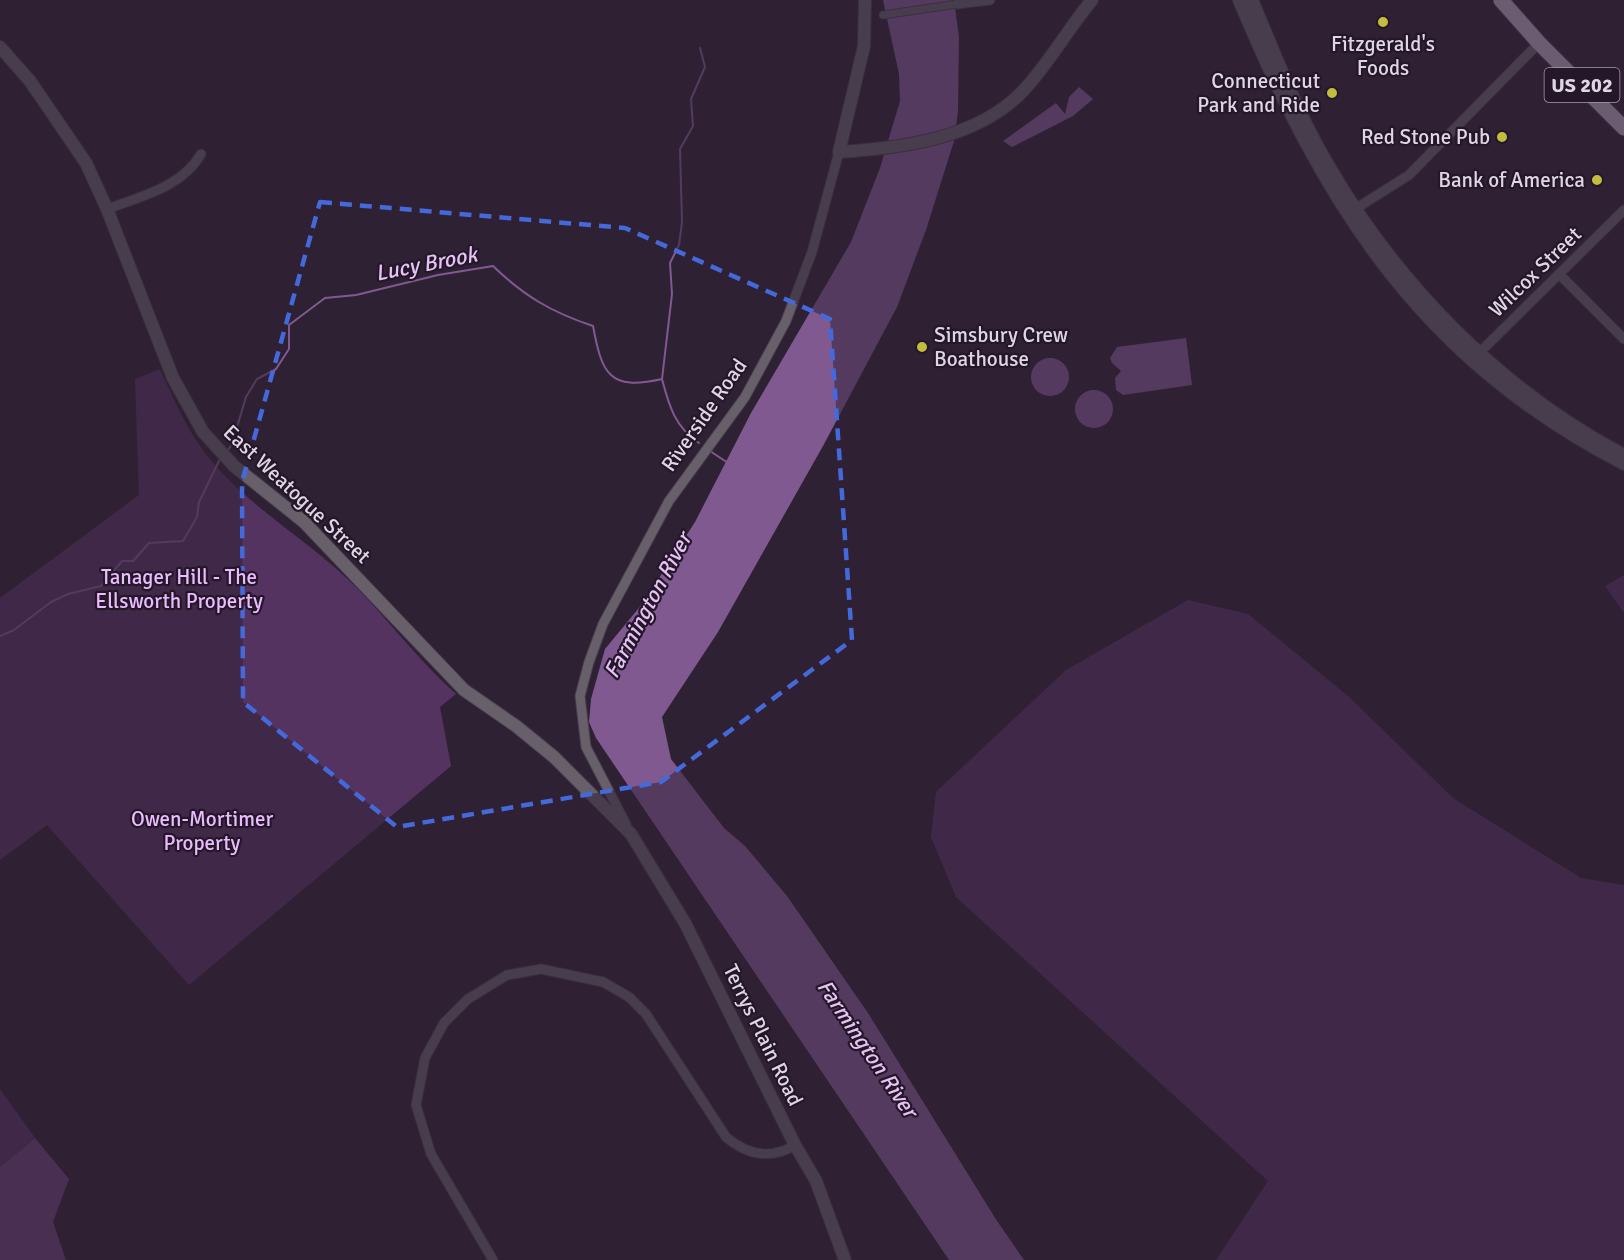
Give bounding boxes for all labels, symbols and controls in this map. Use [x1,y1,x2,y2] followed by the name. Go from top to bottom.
[1376,15,1390,29] marker: Fitzgerald's Foods
[1331,31,1435,81] place label: Fitzgerald's Foods
[1197,68,1320,118] place label: Connecticut Park and Ride
[1544,68,1620,102] road number: US 202
[1325,86,1339,100] marker: Connecticut Park and Ride
[1361,124,1490,150] place label: Red Stone Pub
[1495,130,1509,144] marker: Red Stone Pub
[1438,167,1585,193] place label: Bank of America
[1590,173,1604,187] marker: Bank of America
[1483,221,1587,323] street label: Wilcox Street
[373,240,481,287] water label: Lucy Brook
[934,322,1068,372] place label: Simsbury Crew Boathouse
[915,340,929,354] marker: Simsbury Crew Boathouse
[656,354,752,476] street label: Riverside Road
[218,419,376,569] street label: East Weatogue Street
[598,525,698,683] water label: Farmington River
[95,564,263,614] park label: Tanager Hill - The Ellsworth Property
[131,806,273,856] park label: Owen-Mortimer Property
[718,960,808,1110] street label: Terrys Plain Road
[811,974,925,1125] water label: Farmington River

